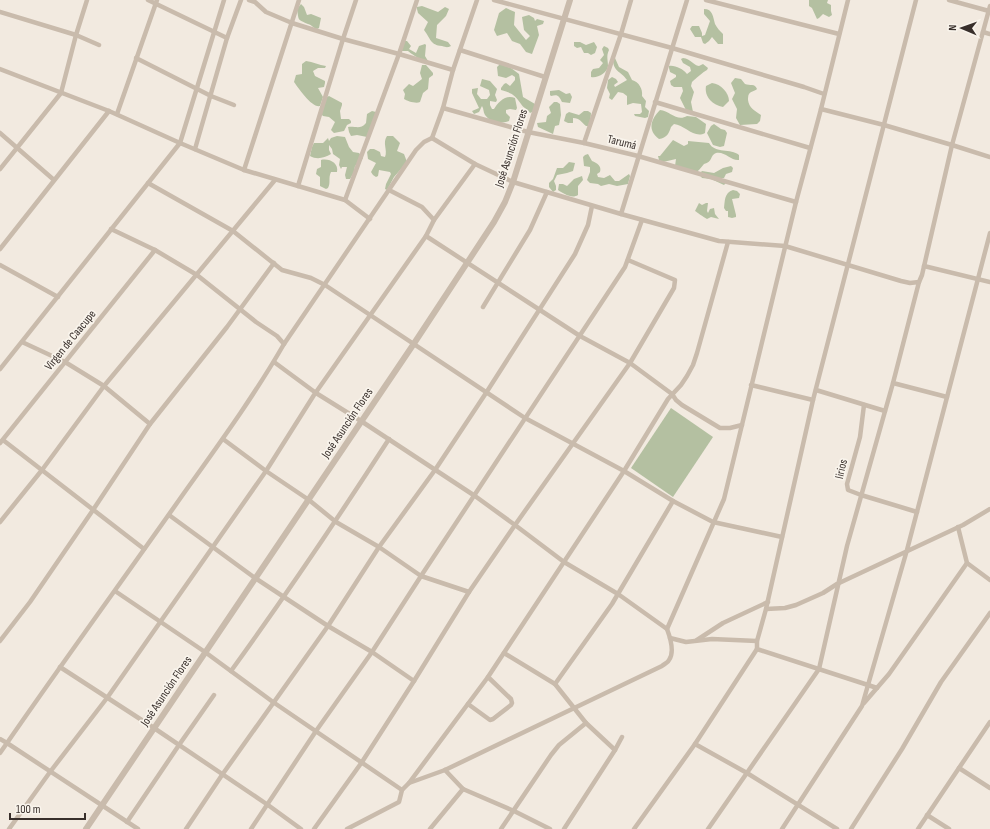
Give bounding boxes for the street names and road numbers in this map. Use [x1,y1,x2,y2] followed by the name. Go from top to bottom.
[491,107,531,190] street label: José Asunción Flores
[606,132,638,153] street label: Tarumá
[41,307,99,374] street label: Virgen de Caacupe
[318,385,376,462] street label: José Asunción Flores
[832,458,851,480] street label: lirios
[137,653,195,730] street label: José Asunción Flores

